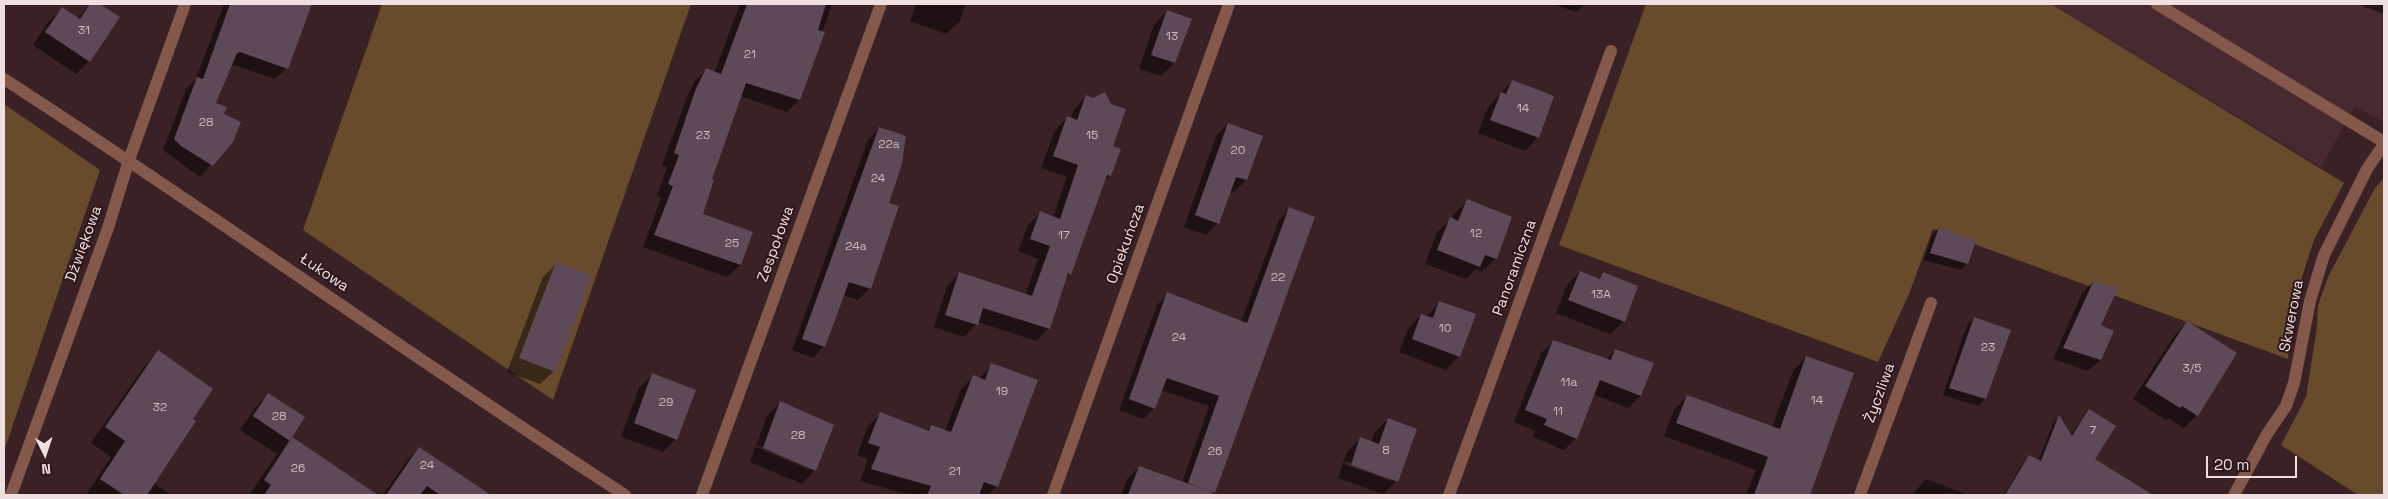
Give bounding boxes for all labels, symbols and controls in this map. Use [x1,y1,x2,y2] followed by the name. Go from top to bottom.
[78,24,90,38] house number: 31
[1166,30,1178,44] house number: 13
[744,48,756,62] house number: 21
[1517,102,1529,116] house number: 14
[199,116,213,130] house number: 28
[696,129,710,143] house number: 23
[1086,129,1098,143] house number: 15
[878,138,900,152] house number: 22a
[1231,144,1245,158] house number: 20
[871,172,885,186] house number: 24
[1103,202,1149,286] street label: Opiekuńcza
[62,204,106,284] street label: Dźwiękowa
[754,204,798,284] street label: Zespołowa
[1489,218,1541,318] street label: Panoramiczna
[1470,227,1482,241] house number: 12
[1058,229,1070,243] house number: 17
[725,237,739,251] house number: 25
[845,240,867,254] house number: 24a
[296,250,352,296] street label: Łukowa
[1271,271,1285,285] house number: 22
[2276,278,2308,354] street label: Skwerowa
[1591,288,1611,302] house number: 13A
[1439,322,1451,336] house number: 10
[1172,331,1186,345] house number: 24
[1981,341,1995,355] house number: 23
[1861,361,1899,425] street label: Życzliwa
[2183,362,2201,376] house number: 3/5
[1561,376,1577,390] house number: 11a
[996,385,1008,399] house number: 19
[1811,394,1823,408] house number: 14
[659,396,673,410] house number: 29
[153,401,167,415] house number: 32
[1553,405,1563,419] house number: 11
[272,410,286,424] house number: 28
[2090,424,2096,438] house number: 7
[20,429,70,479] north arrow
[791,429,805,443] house number: 28
[1382,444,1390,458] house number: 8
[1208,445,1222,459] house number: 26
[2208,446,2299,478] scale bar
[2214,455,2249,474] text: 20 m
[420,459,434,473] house number: 24
[41,460,51,478] text: N
[291,462,305,476] house number: 26
[949,465,961,479] house number: 21

